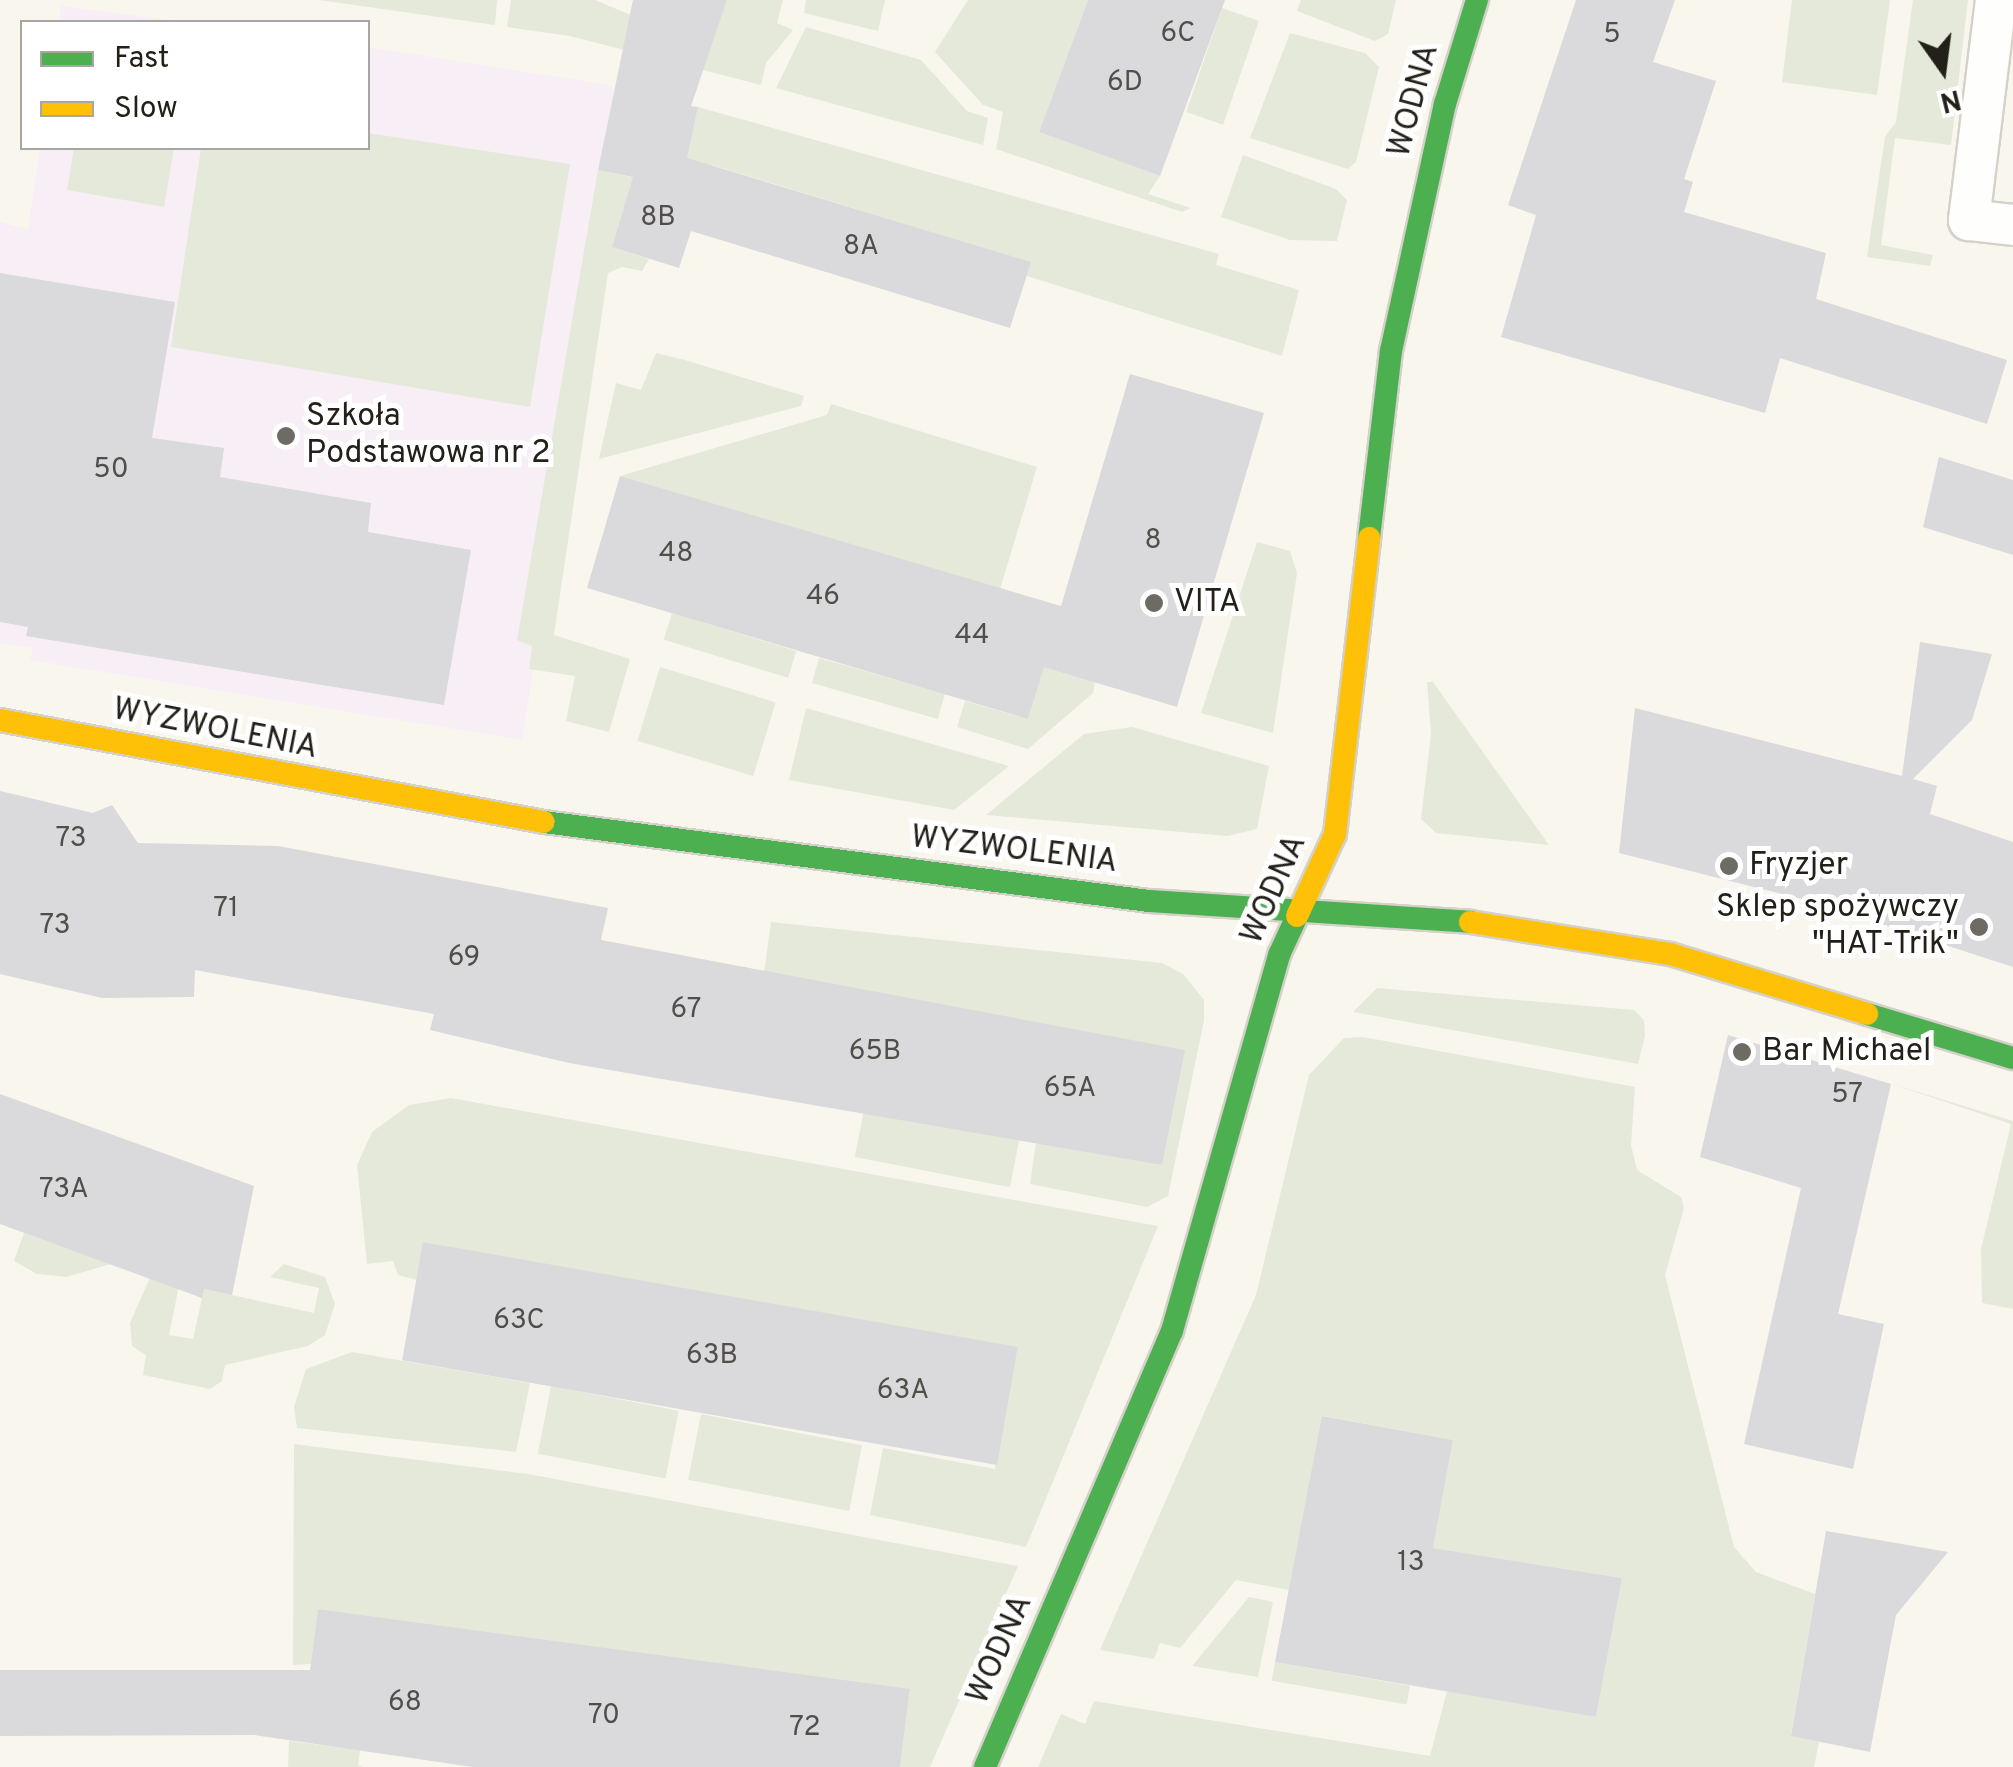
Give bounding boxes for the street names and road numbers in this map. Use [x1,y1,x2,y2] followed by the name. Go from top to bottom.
[1382,40,1448,162] street label: WODNA
[109,691,321,769] street label: WYZWOLENIA
[909,819,1119,883] street label: WYZWOLENIA
[1234,829,1316,951] street label: WODNA
[960,1589,1042,1711] street label: WODNA

